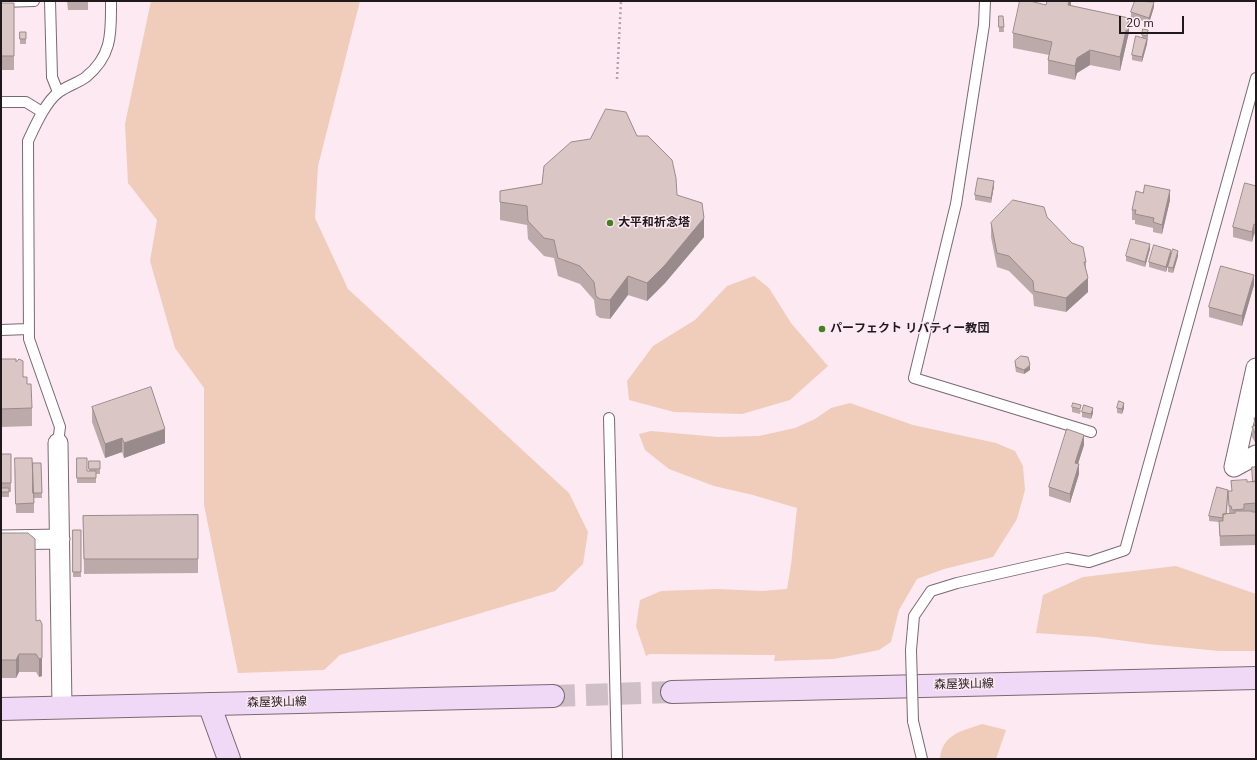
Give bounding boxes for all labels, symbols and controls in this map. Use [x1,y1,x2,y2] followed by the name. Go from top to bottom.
[1121,8,1186,34] scale bar
[1126,15,1154,31] text: 20 m
[618,216,690,230] place label: 大平和祈念塔
[605,218,615,228] marker: 大平和祈念塔
[830,322,989,336] place label: パーフェクト リバティー教団
[817,324,827,334] marker: パーフェクト リバティー教団
[934,677,994,693] street label: 森屋狭山線
[247,695,307,711] street label: 森屋狭山線

